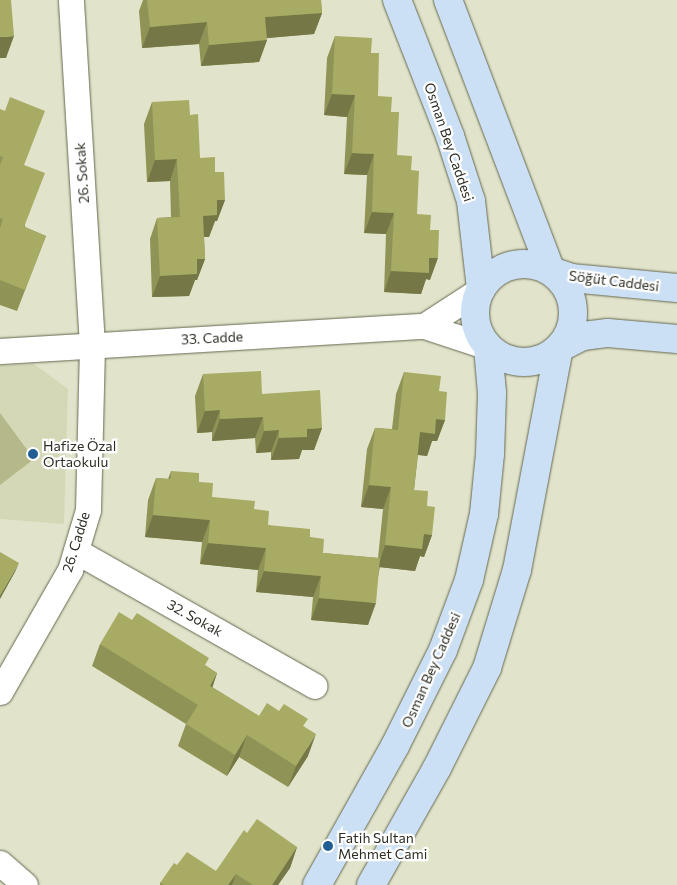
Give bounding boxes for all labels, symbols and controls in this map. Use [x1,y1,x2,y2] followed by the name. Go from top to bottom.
[421,80,477,204] street label: Osman Bey Caddesi
[71,142,93,204] street label: 26. Sokak
[568,267,660,295] street label: Söğüt Caddesi
[181,328,243,348] street label: 33. Cadde
[43,438,116,471] place label: Hafize Özal Ortaokulu
[27,448,39,460] marker: Hafize Özal Ortaokulu
[59,510,93,574] street label: 26. Cadde
[164,596,226,640] street label: 32. Sokak
[398,610,464,730] street label: Osman Bey Caddesi
[338,830,427,862] place label: Fatih Sultan Mehmet Cami
[322,840,334,852] marker: Fatih Sultan Mehmet Cami

